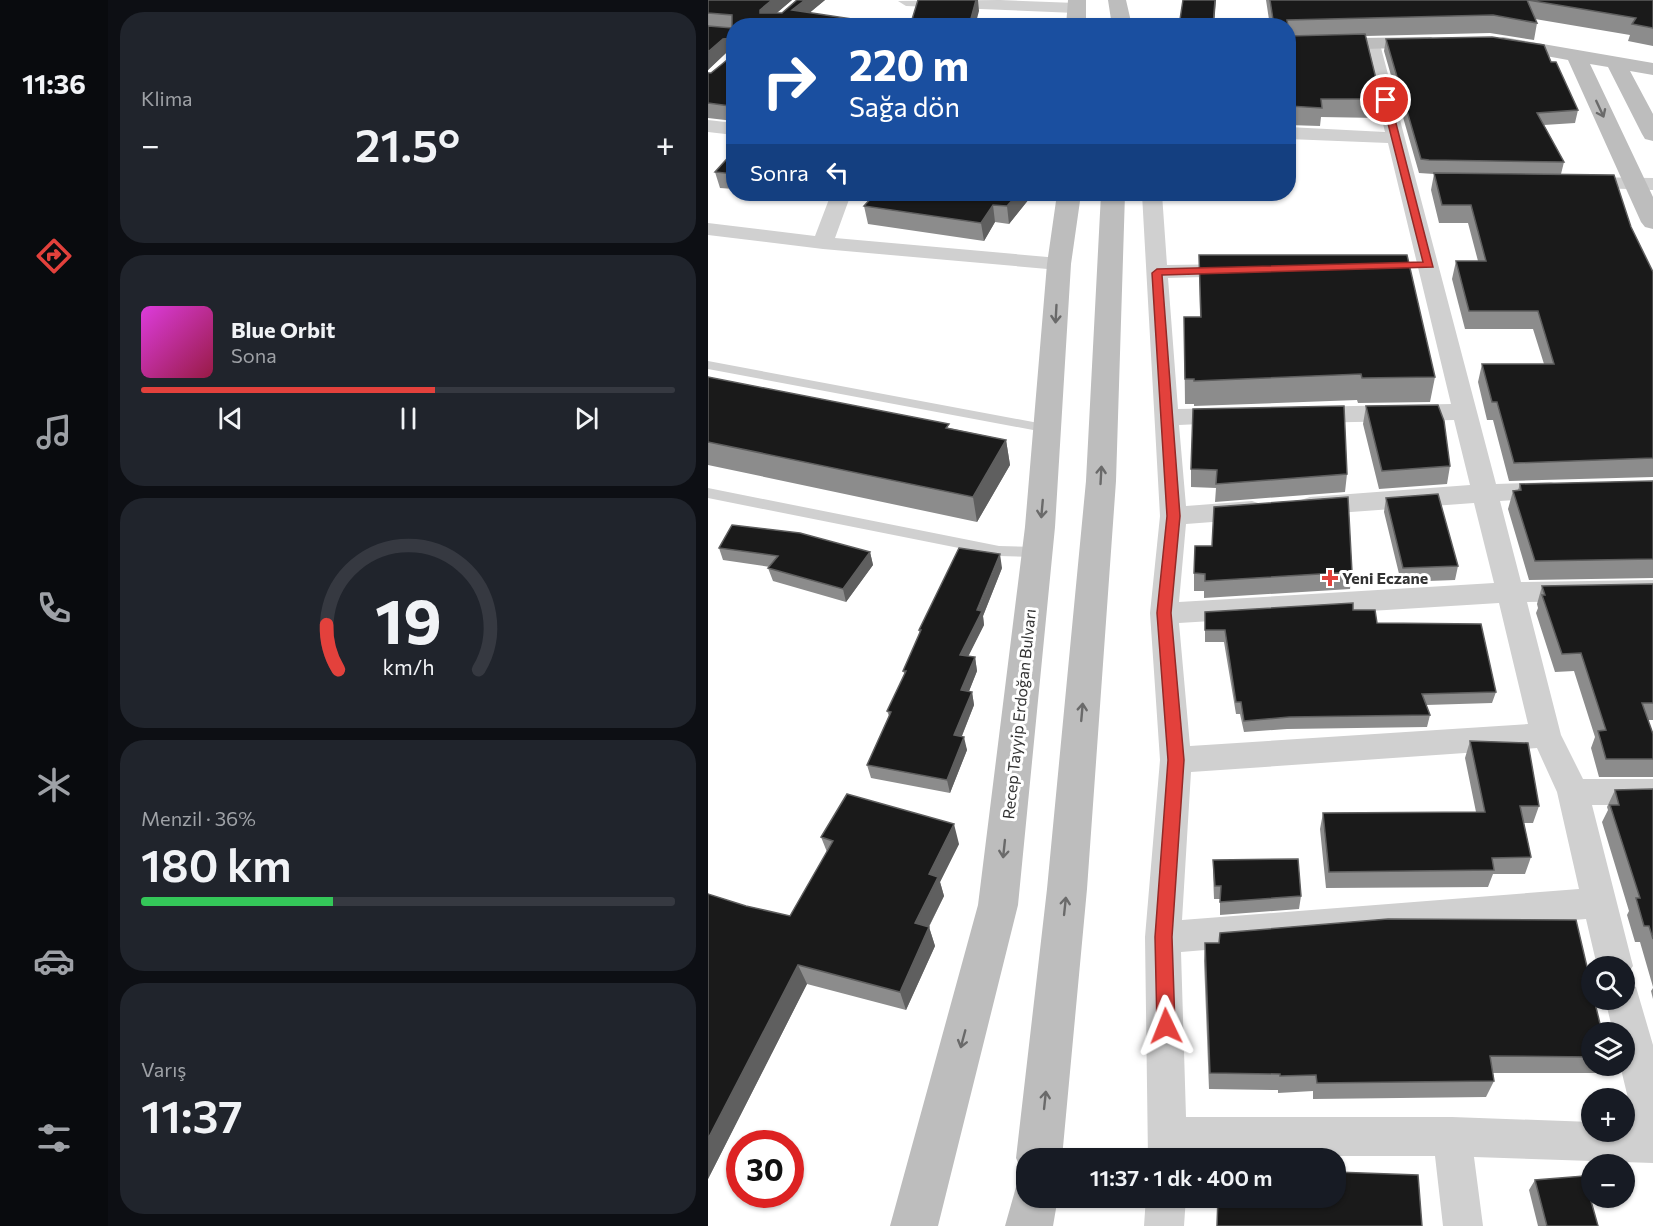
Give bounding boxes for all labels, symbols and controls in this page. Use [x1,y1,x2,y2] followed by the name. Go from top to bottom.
[849,38,969,90] text: 220 m
[750,42,828,120] icon: right
[22,67,86,100] text: 11:36
[1360,74,1411,125] pin
[1369,83,1402,116] icon: arrive
[141,86,193,110] text: Klima
[849,90,960,123] text: Sağa dön
[1595,100,1606,118] one-way arrow
[355,116,460,171] text: 21.5°
[141,123,160,164] text: −
[656,123,675,164] text: +
[821,156,854,189] icon: left
[750,159,809,186] text: Sonra
[33,235,75,277] icon: directions
[1050,304,1061,324] one-way arrow
[231,316,335,343] text: Blue Orbit
[231,343,277,367] text: Sona
[214,402,247,435] icon: previous
[392,402,425,435] icon: pause
[570,402,603,435] icon: next
[33,411,75,453] icon: music
[1096,466,1107,486] one-way arrow
[1036,498,1047,518] one-way arrow
[1342,568,1428,587] place label: Yeni Eczane
[1323,571,1337,585] marker: Yeni Eczane
[375,581,441,657] text: 19
[33,587,75,629] icon: phone
[998,608,1039,820] street label: Recep Tayyip Erdoğan Bulvarı
[382,653,434,679] text: km/h
[1077,702,1088,722] one-way arrow
[33,764,75,806] icon: climate
[141,806,256,830] text: Menzil · 36%
[141,836,292,891] text: 180 km
[999,838,1010,858] one-way arrow
[1060,896,1071,916] one-way arrow
[33,940,75,982] icon: car
[1581,956,1635,1208] map controls
[1581,956,1635,1010] button: search
[1134,994,1198,1058] position arrow
[1581,1022,1635,1076] button: layers
[957,1029,969,1048] one-way arrow
[141,1057,186,1081] text: Varış
[141,1087,243,1142] text: 11:37
[1581,1088,1635,1142] button: +
[1040,1090,1051,1110] one-way arrow
[33,1117,75,1159] icon: filters
[726,1130,804,1208] speed limit sign: 30
[1581,1154,1635,1208] button: −
[1090,1164,1272,1191] text: 11:37 · 1 dk · 400 m

